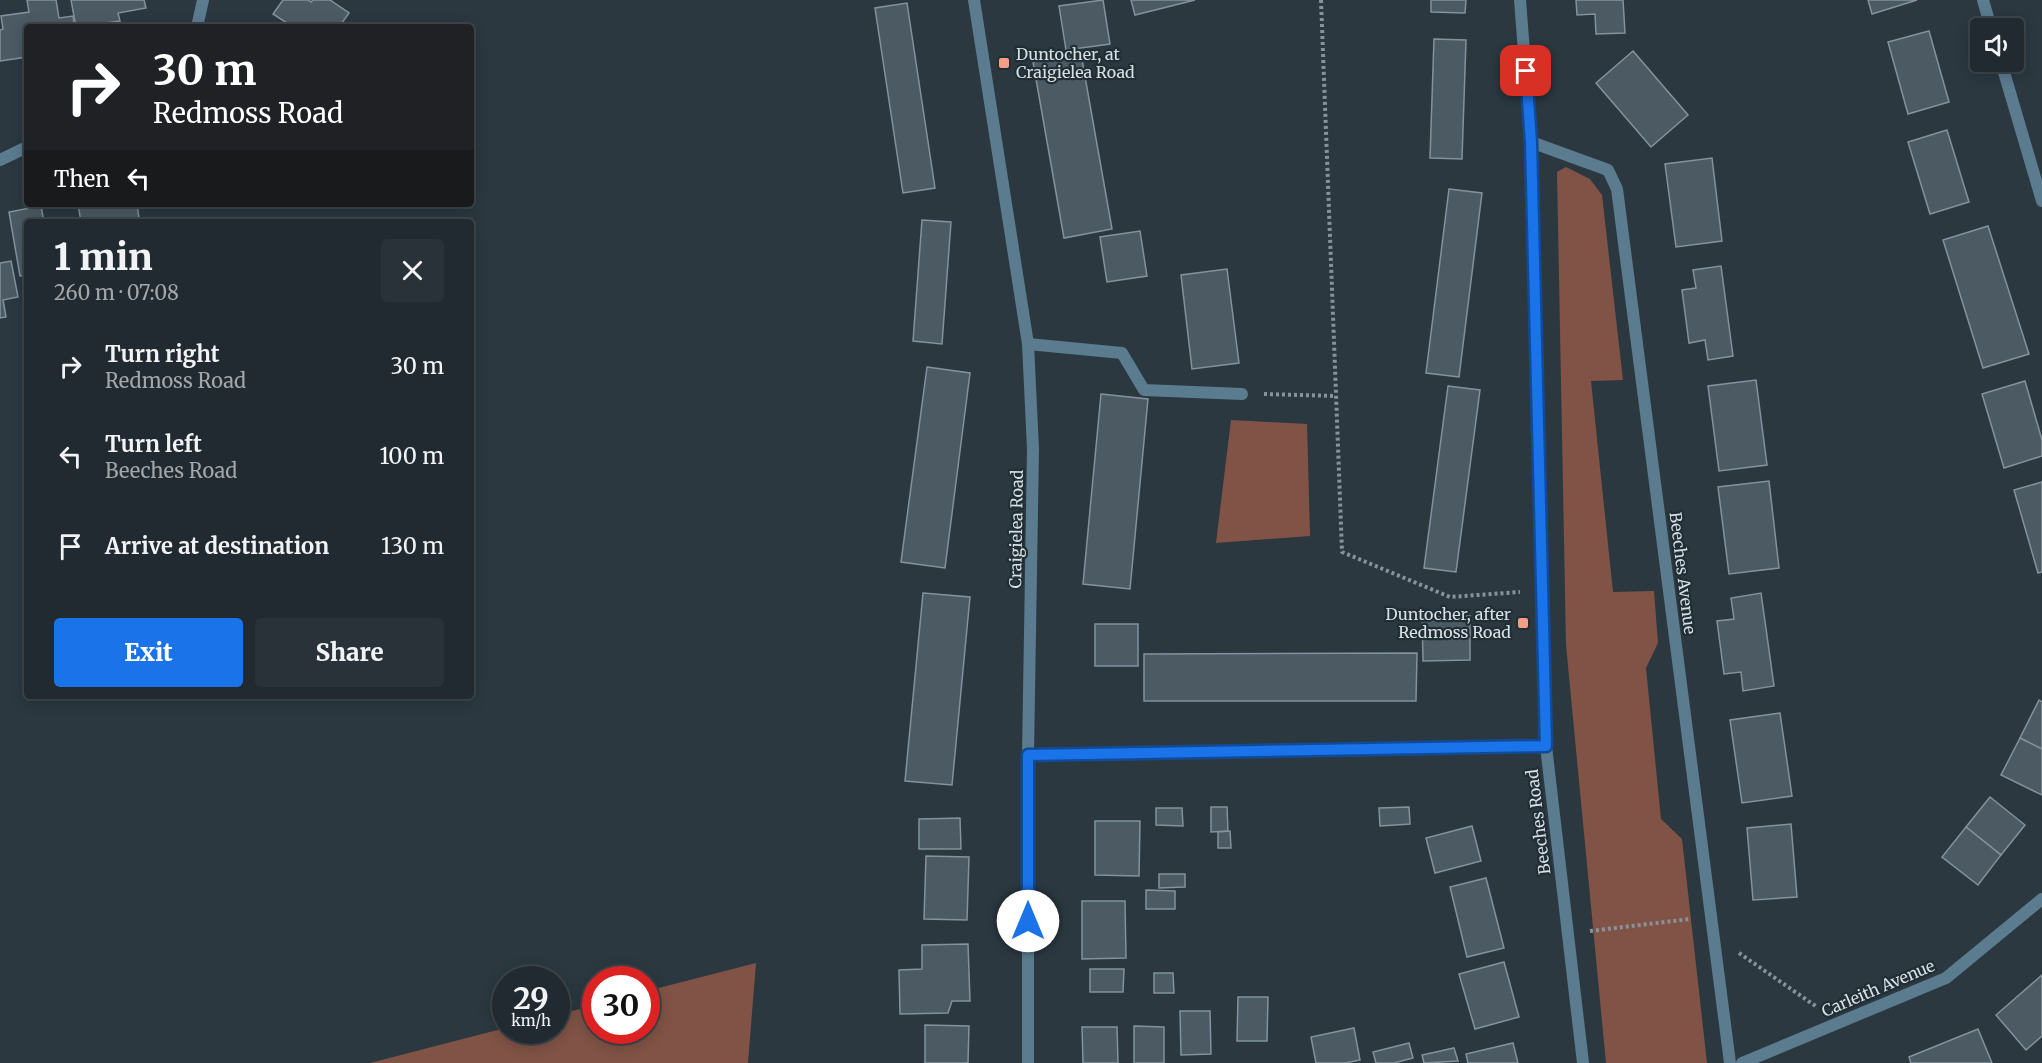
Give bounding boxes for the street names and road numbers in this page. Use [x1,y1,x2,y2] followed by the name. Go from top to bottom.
[1005,469,1027,589] street label: Craigielea Road
[1666,511,1700,635] street label: Beeches Avenue
[1522,768,1554,876] street label: Beeches Road
[1818,955,1938,1021] street label: Carleith Avenue

